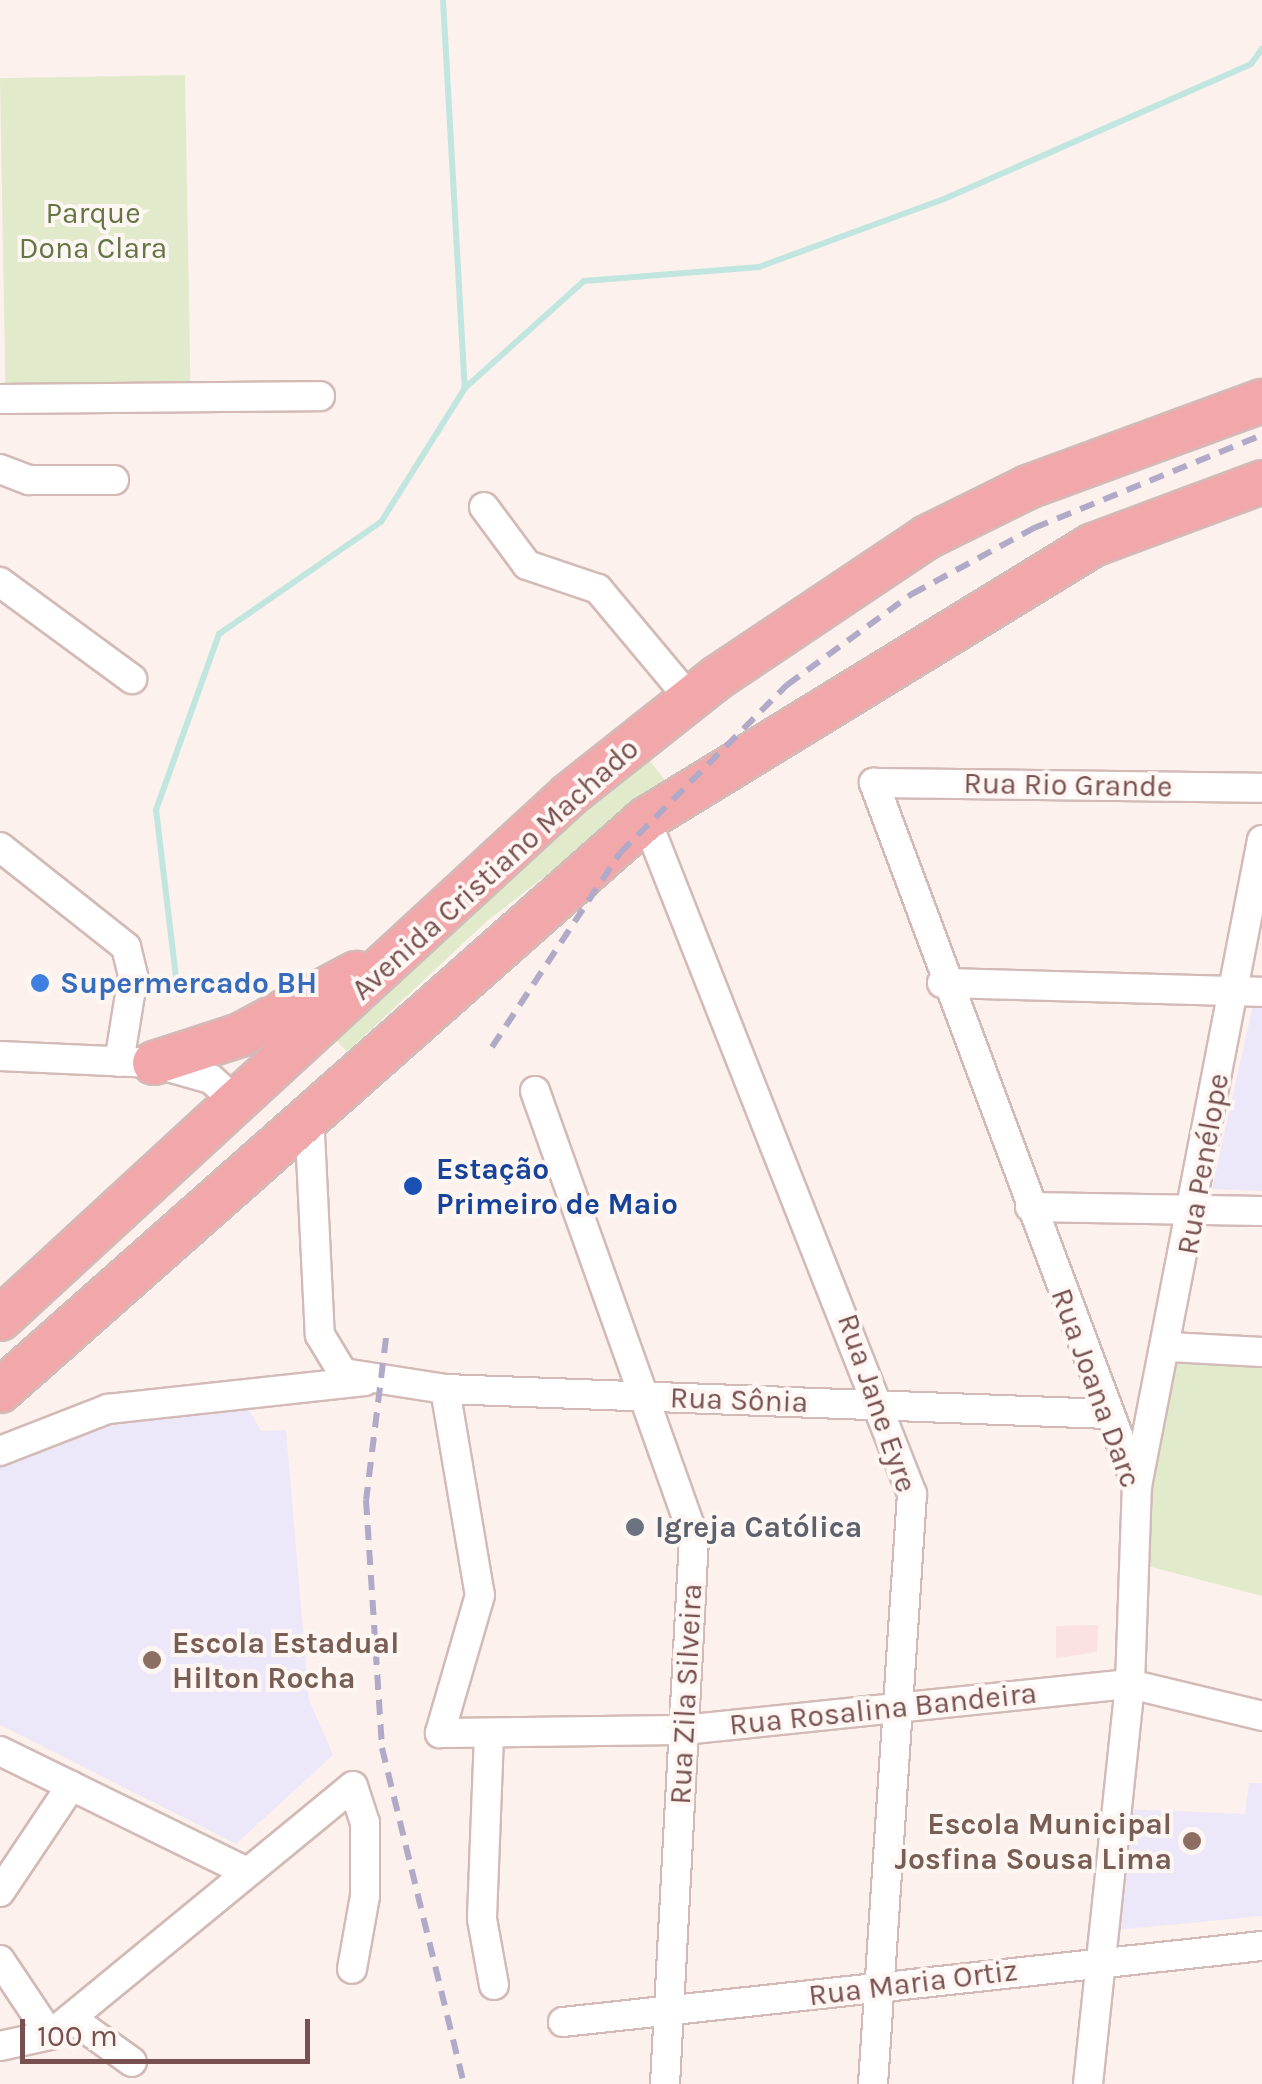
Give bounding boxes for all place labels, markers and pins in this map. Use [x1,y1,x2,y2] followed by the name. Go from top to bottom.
[60,965,317,1001] place label: Supermercado BH
[29,972,51,994] marker: Supermercado BH
[436,1151,678,1222] place label: Estação Primeiro de Maio
[400,1173,426,1199] marker: Estação Primeiro de Maio
[655,1509,862,1545] place label: Igreja Católica
[624,1516,646,1538] marker: Igreja Católica
[172,1625,399,1696] place label: Escola Estadual Hilton Rocha
[141,1649,163,1671] marker: Escola Estadual Hilton Rocha
[895,1806,1172,1876] place label: Escola Municipal Josfina Sousa Lima
[1181,1830,1203,1852] marker: Escola Municipal Josfina Sousa Lima

